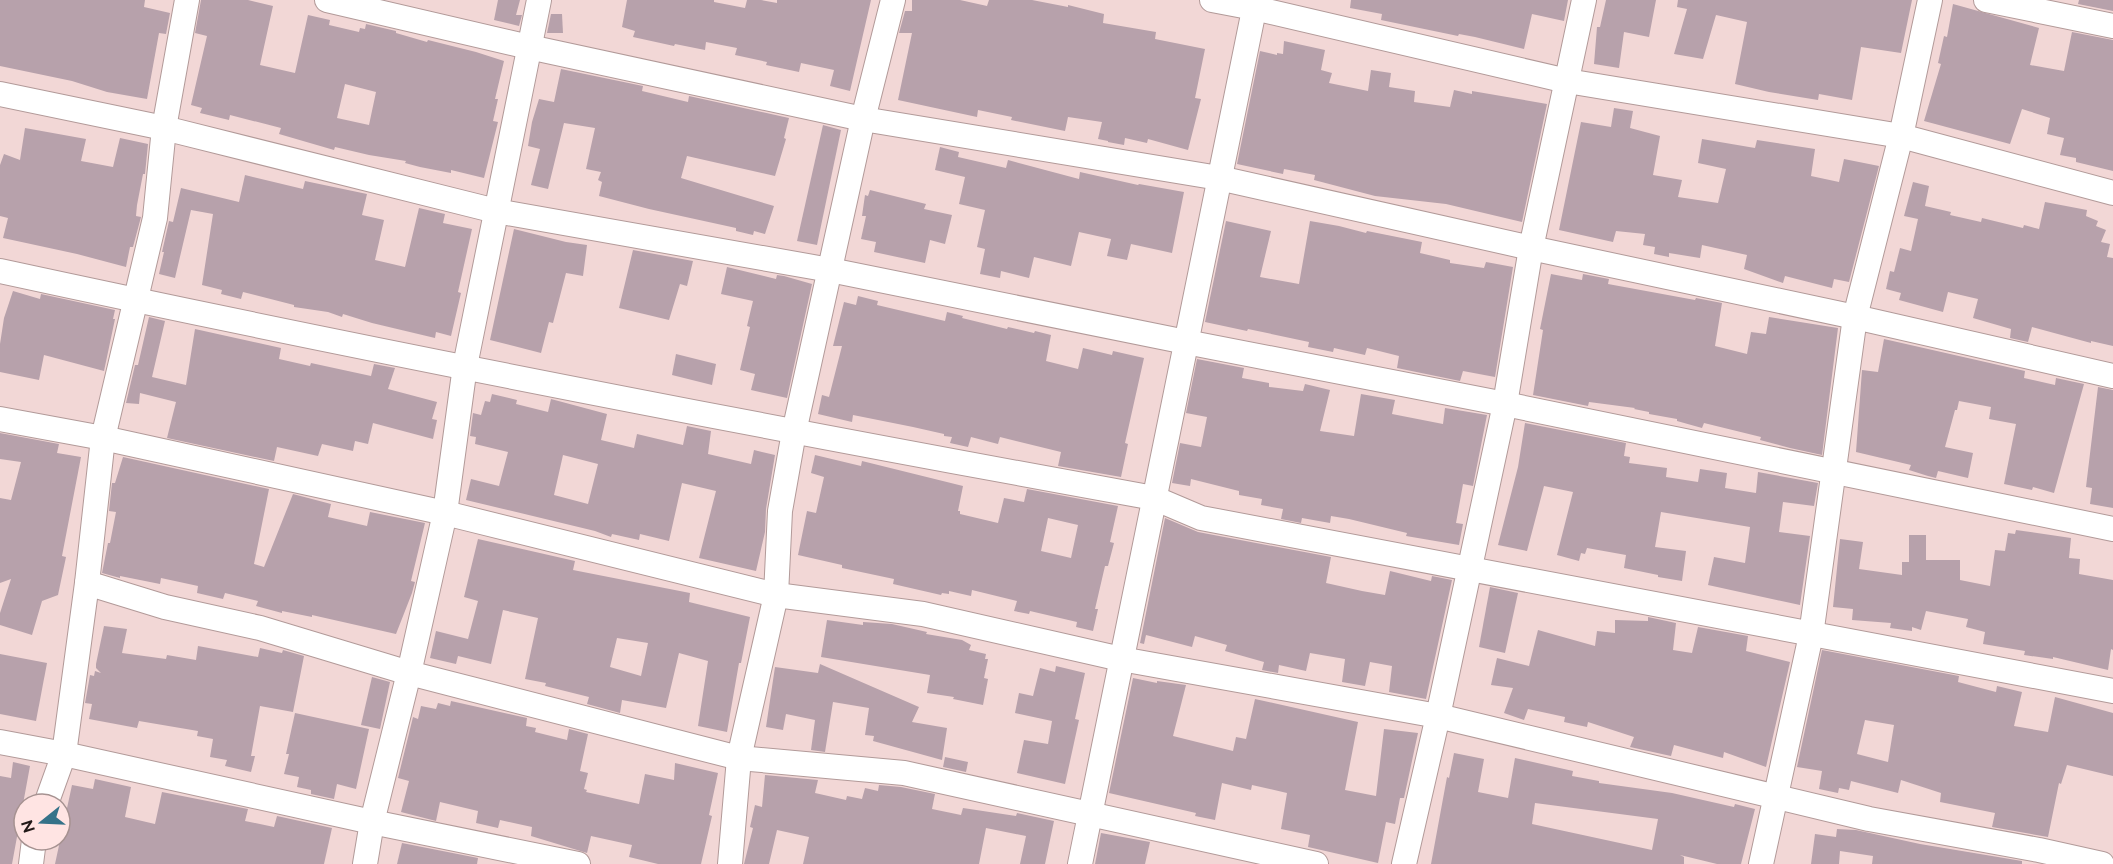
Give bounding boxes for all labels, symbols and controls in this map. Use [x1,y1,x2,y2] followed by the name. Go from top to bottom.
[12,792,72,852] north arrow
[17,818,39,835] text: N

